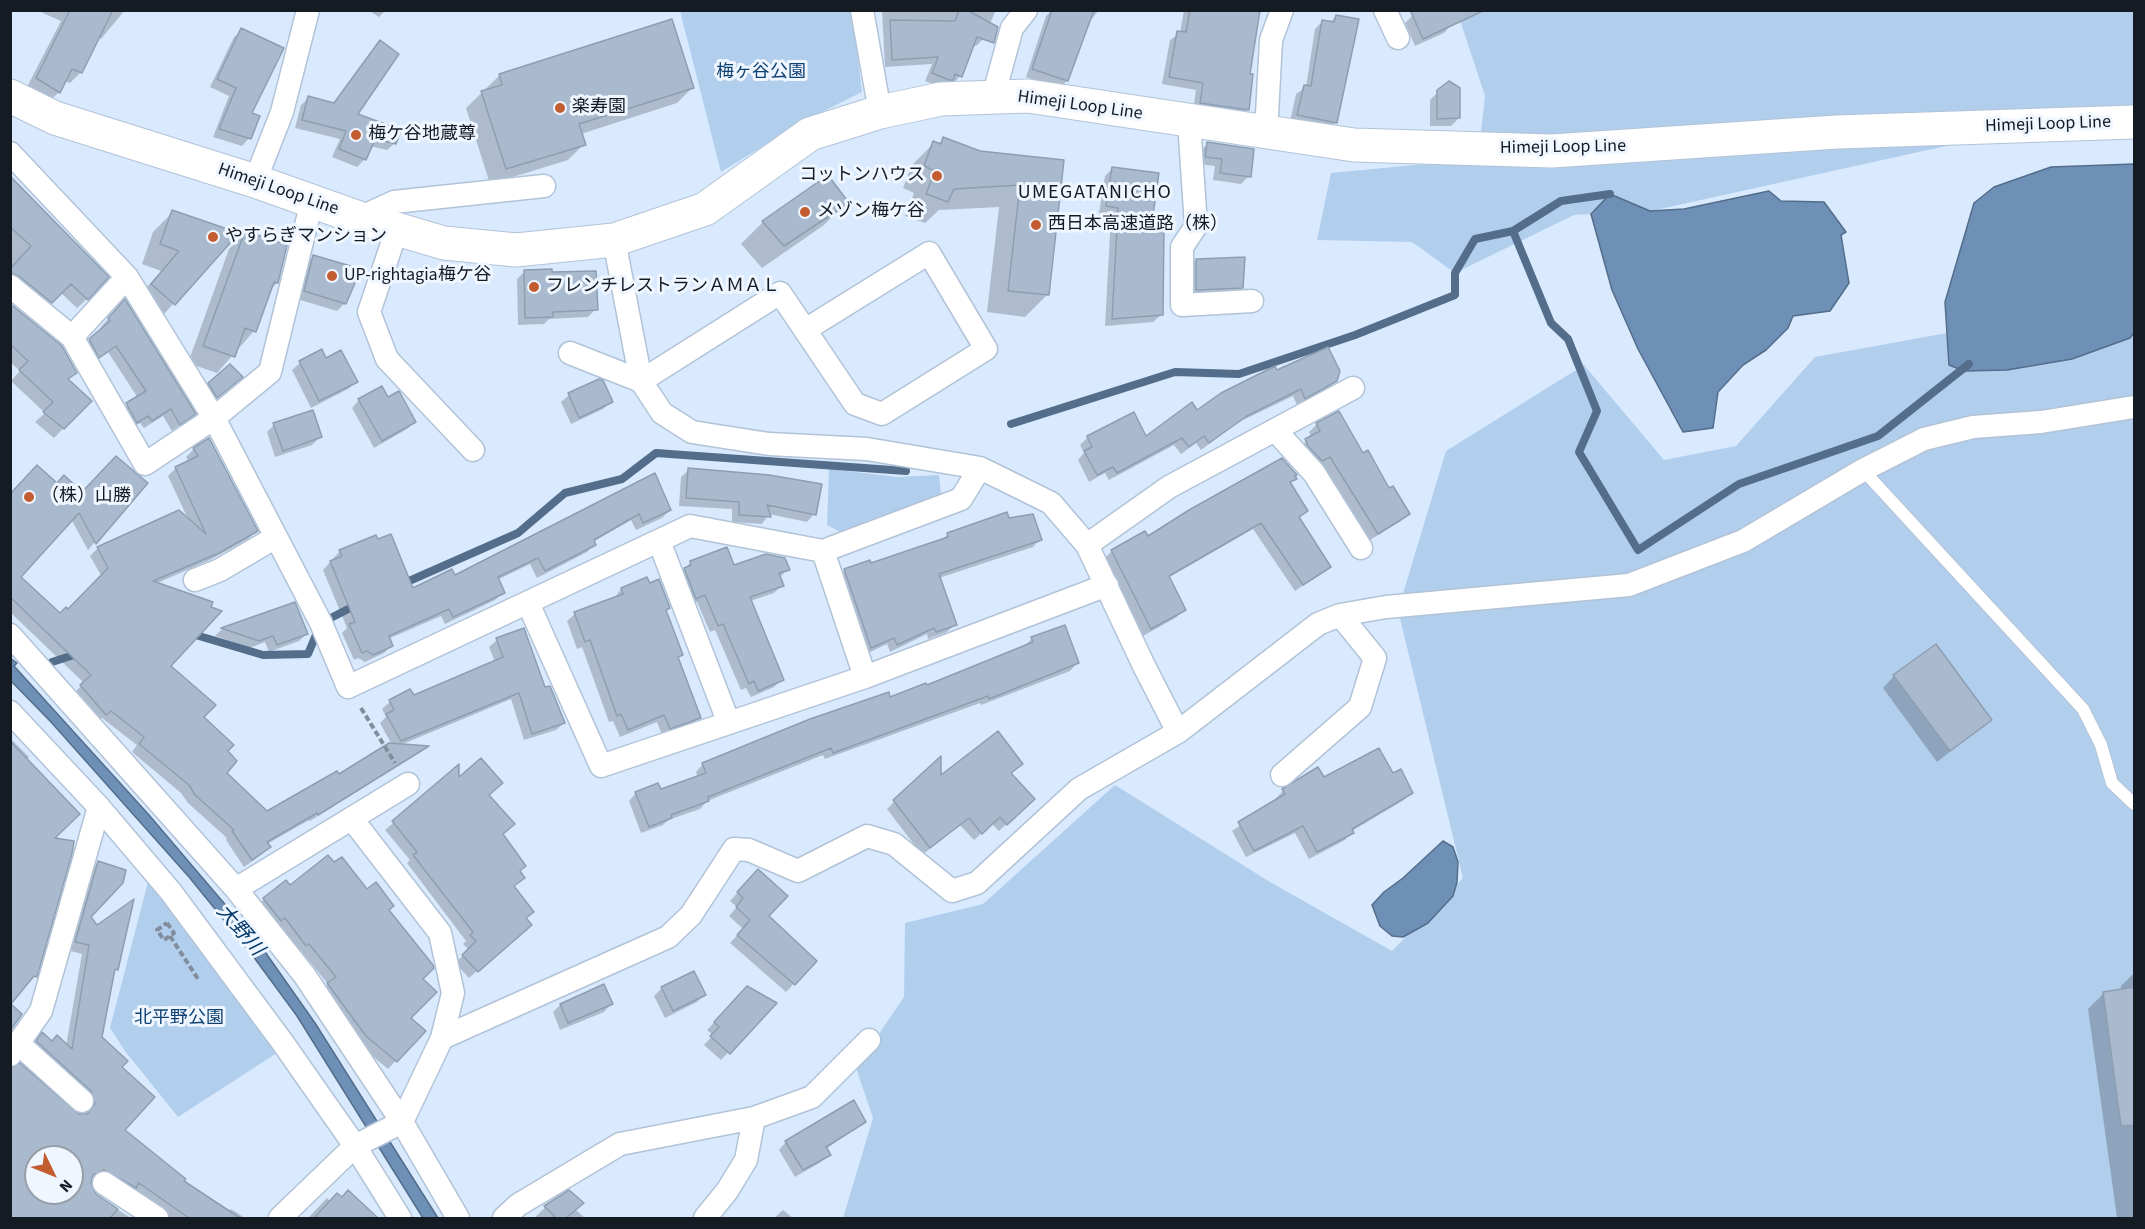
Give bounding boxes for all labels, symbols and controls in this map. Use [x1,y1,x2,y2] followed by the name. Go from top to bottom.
[716,62,806,84] park label: 梅ヶ谷公園
[1016,87,1144,125] street label: Himeji Loop Line
[572,97,626,119] place label: 楽寿園
[553,101,567,115] marker: 楽寿園
[1985,112,2111,138] street label: Himeji Loop Line
[368,124,476,146] place label: 梅ケ谷地蔵尊
[349,128,363,142] marker: 梅ケ谷地蔵尊
[1500,136,1626,160] street label: Himeji Loop Line
[215,159,341,221] street label: Himeji Loop Line
[799,165,925,187] place label: コットンハウス
[930,169,944,183] marker: コットンハウス
[1018,182,1172,206] district label: UMEGATANICHO
[817,201,925,223] place label: メゾン梅ケ谷
[798,205,812,219] marker: メゾン梅ケ谷
[1048,214,1228,236] place label: 西日本高速道路（株）
[1029,218,1043,232] marker: 西日本高速道路（株）
[225,226,387,248] place label: やすらぎマンション
[206,230,220,244] marker: やすらぎマンション
[344,265,492,287] place label: UP-rightagia梅ケ谷
[325,269,339,283] marker: UP-rightagia梅ケ谷
[546,276,780,298] place label: フレンチレストランＡＭＡＬ
[527,280,541,294] marker: フレンチレストランＡＭＡＬ
[41,486,131,508] place label: （株）山勝
[22,490,36,504] marker: （株）山勝
[210,900,268,962] water label: 大野川
[134,1008,224,1030] park label: 北平野公園
[24,1145,84,1205] north arrow
[54,1175,77,1197] text: N

